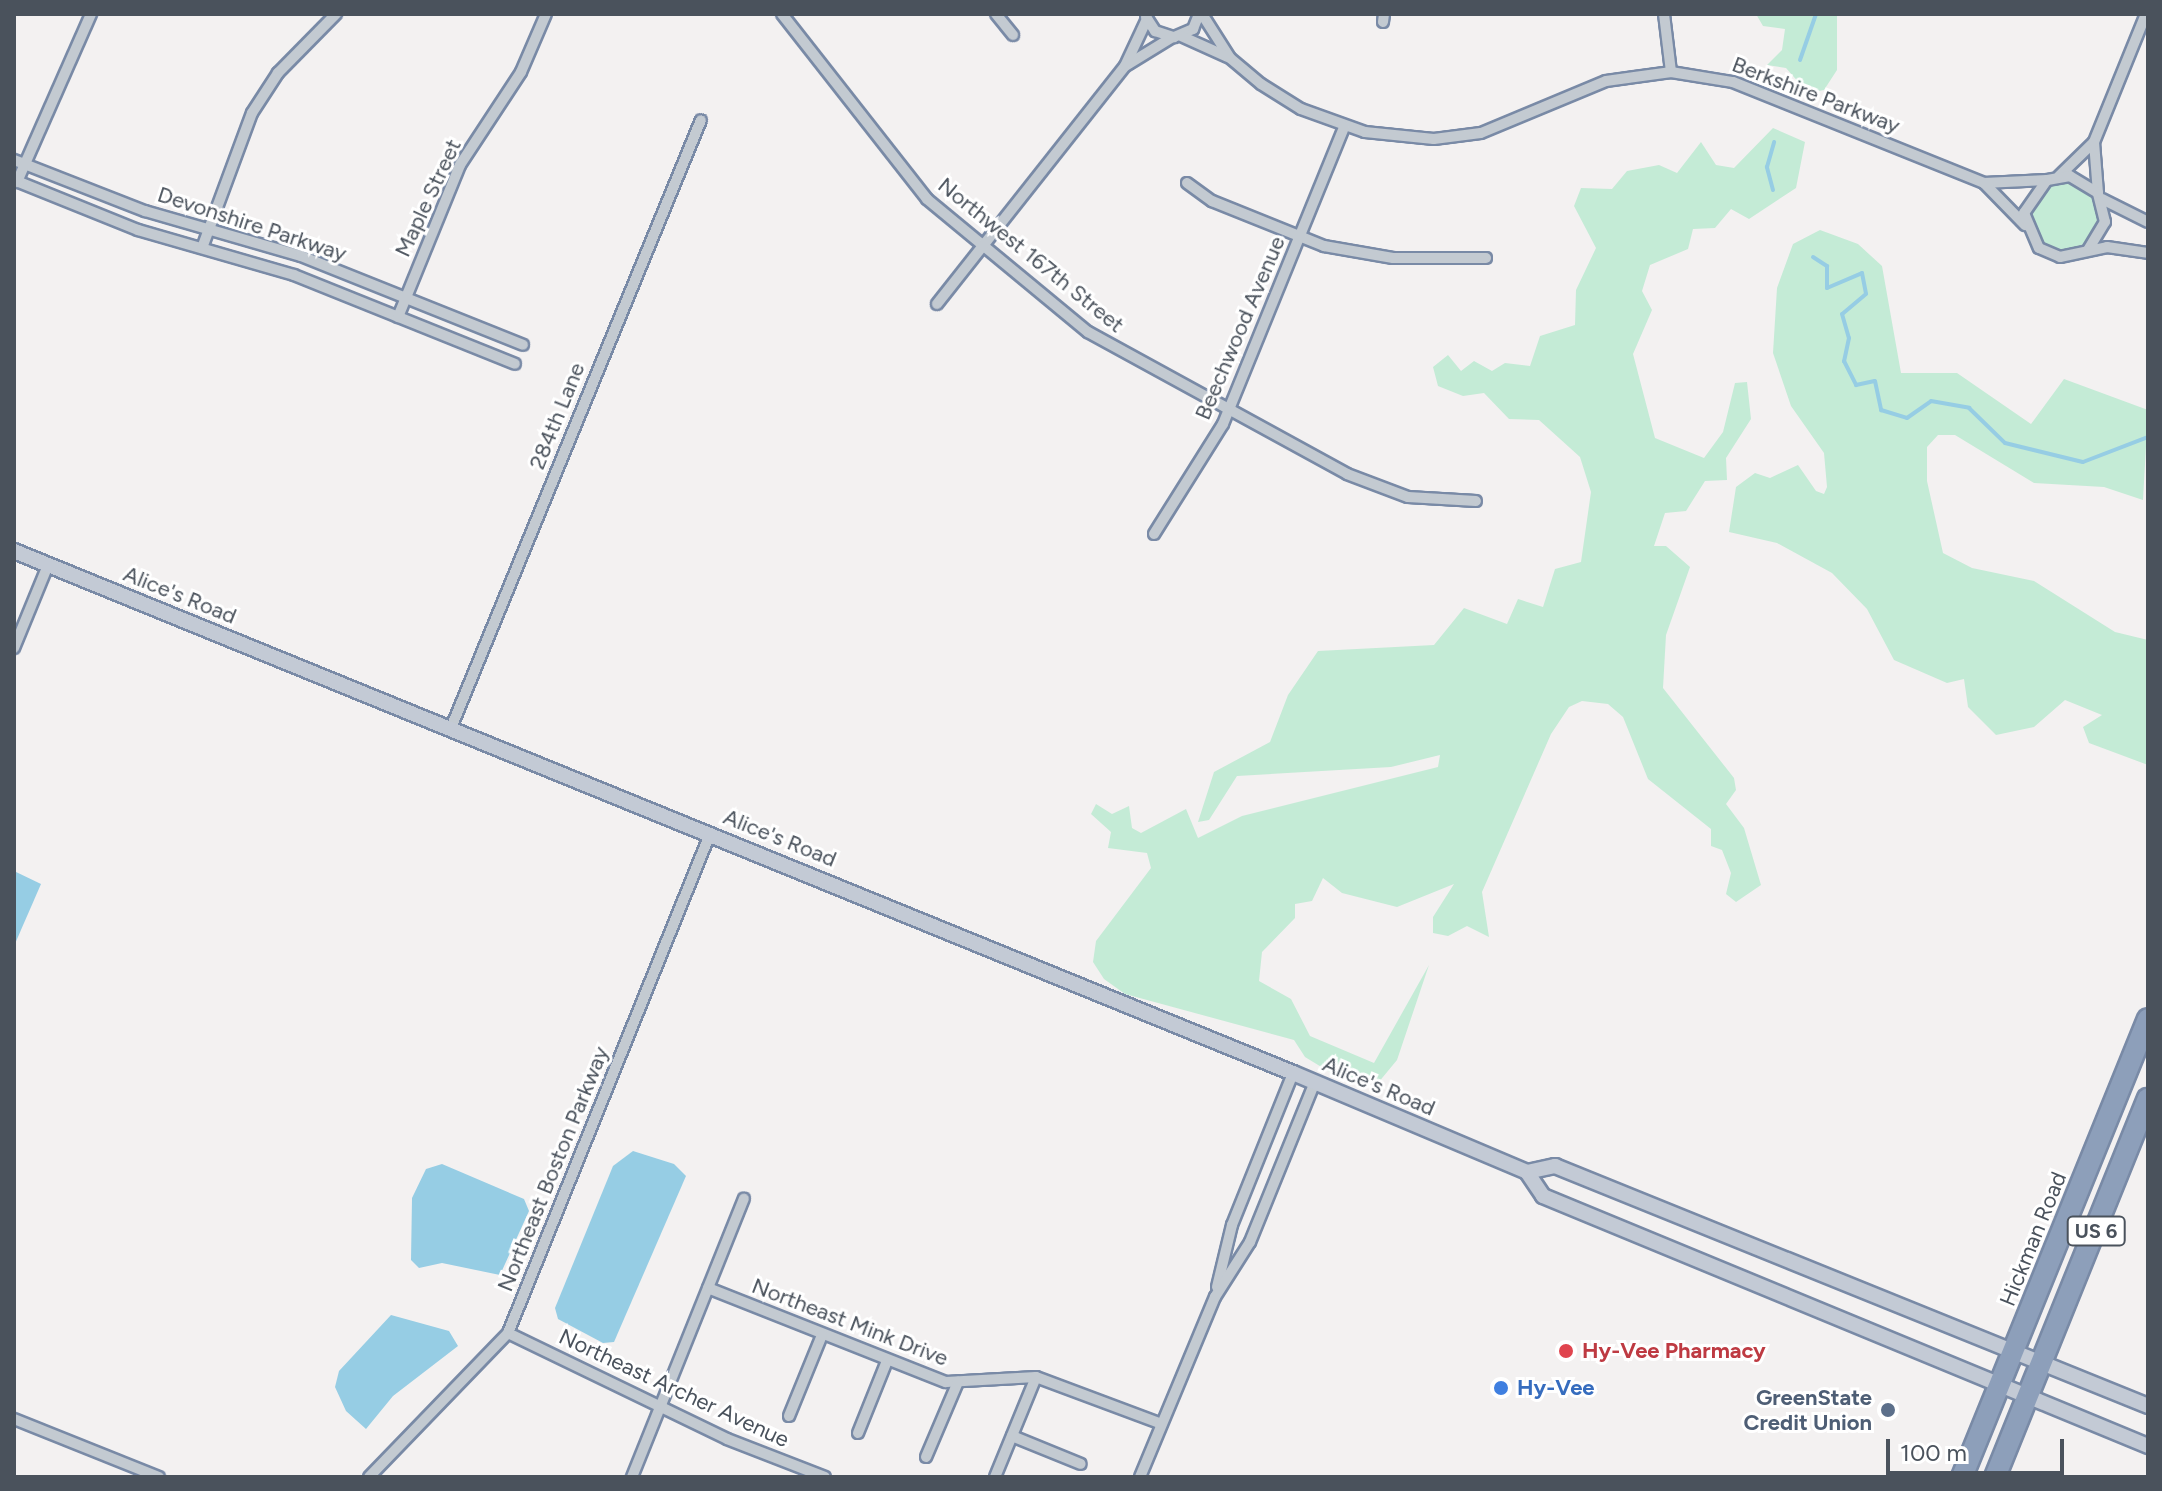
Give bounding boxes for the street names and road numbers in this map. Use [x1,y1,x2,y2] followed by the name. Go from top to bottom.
[1728,51,1904,139] street label: Berkshire Parkway
[389,135,467,261] street label: Maple Street
[933,172,1129,338] street label: Northwest 167th Street
[154,181,350,267] street label: Devonshire Parkway
[1189,232,1291,424] street label: Beechwood Avenue
[524,359,590,473] street label: 284th Lane
[120,560,240,630] street label: Alice's Road
[720,803,840,873] street label: Alice's Road
[492,1043,614,1295] street label: Northeast Boston Parkway
[1319,1051,1439,1121] street label: Alice's Road
[1994,1168,2072,1310] street label: Hickman Road
[2066,1215,2126,1247] road number: US 6
[748,1272,952,1372] street label: Northeast Mink Drive
[555,1323,793,1453] street label: Northeast Archer Avenue

